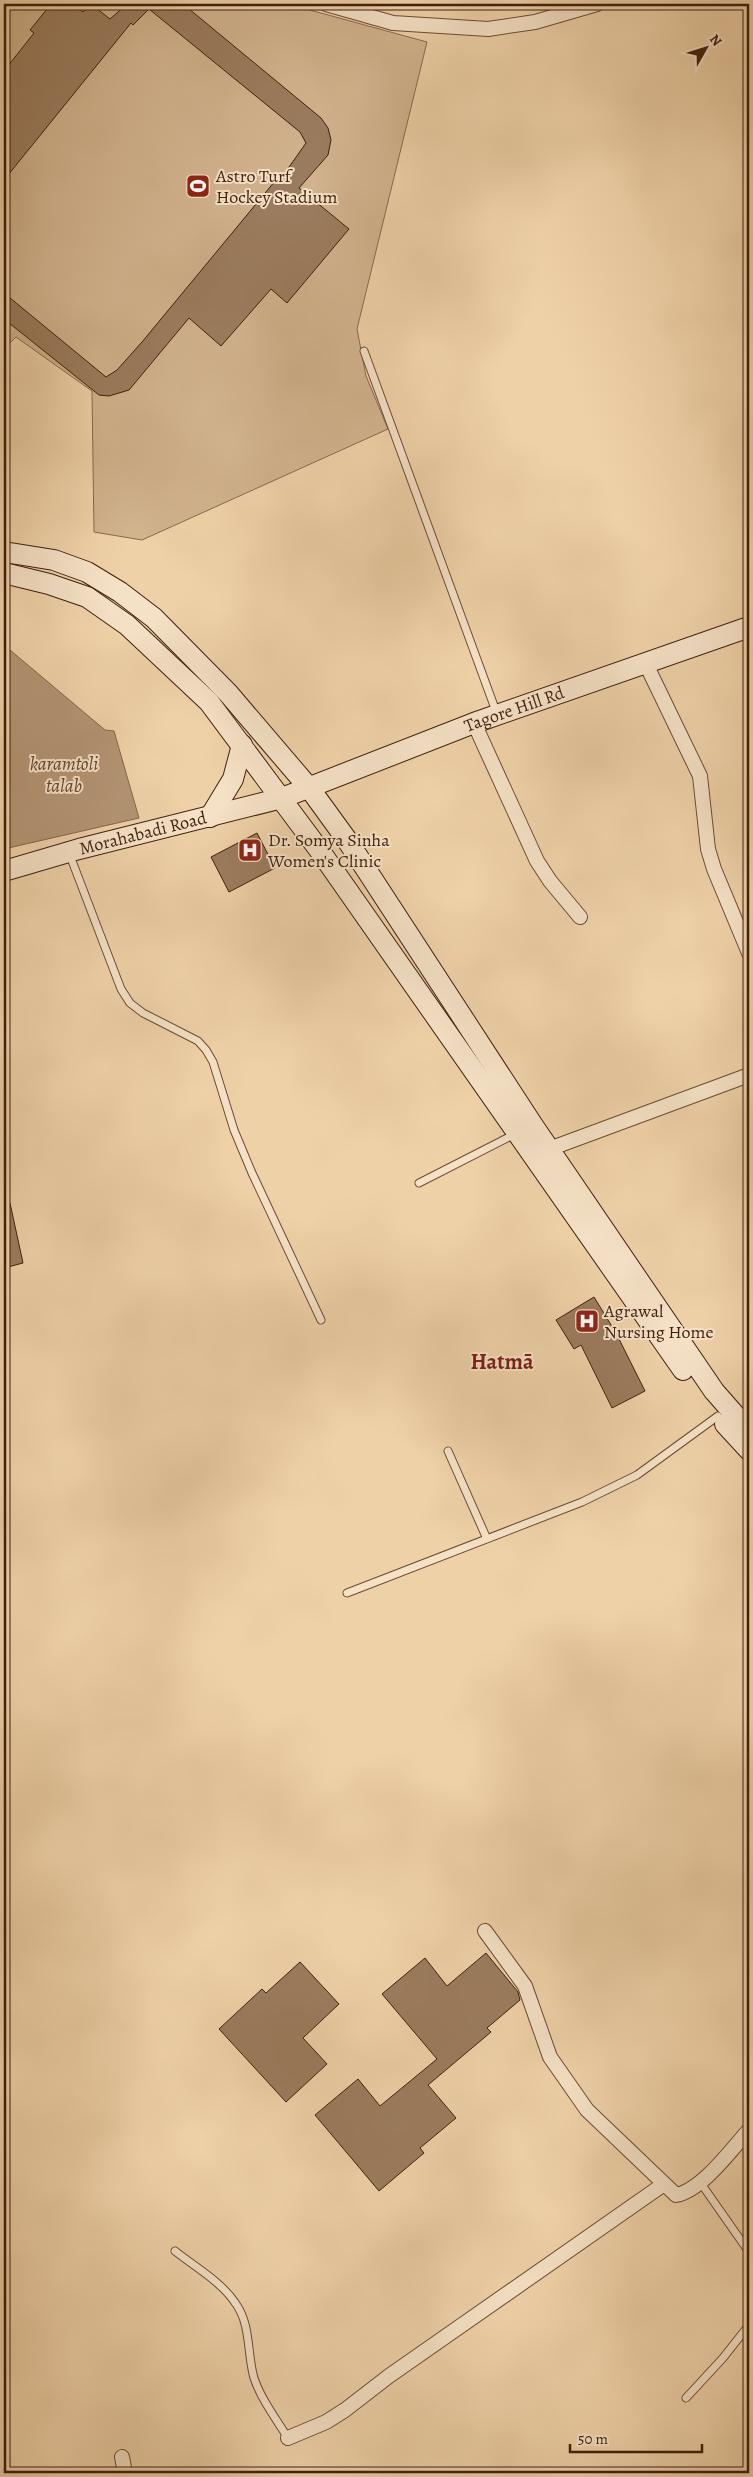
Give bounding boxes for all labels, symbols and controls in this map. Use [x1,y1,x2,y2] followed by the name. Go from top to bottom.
[680,22,730,72] north arrow
[705,30,726,50] text: N
[215,164,337,209] place label: Astro Turf Hockey Stadium
[185,173,211,199] sports icon: Astro Turf Hockey Stadium
[460,680,568,738] street label: Tagore Hill Rd
[30,751,98,799] water label: karamtoli talab
[77,805,209,860] street label: Morahabadi Road
[267,828,390,873] place label: Dr. Somya Sinha Women's Clinic
[237,837,263,863] hospital icon: Dr. Somya Sinha Women's Clinic
[603,1299,714,1344] place label: Agrawal Nursing Home
[574,1308,600,1334] hospital icon: Agrawal Nursing Home
[471,1347,534,1377] district label: Hatmā
[570,2422,703,2454] scale bar
[578,2429,608,2449] text: 50 m

